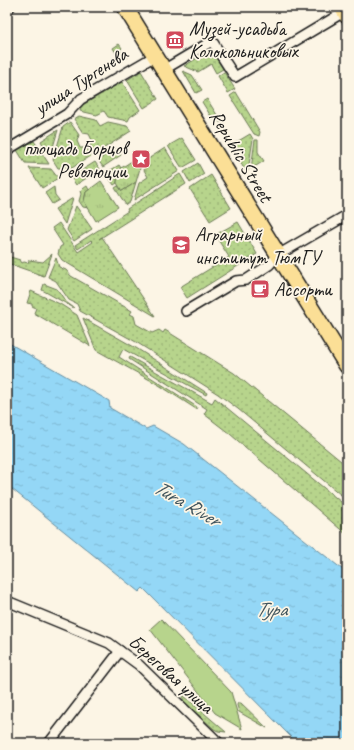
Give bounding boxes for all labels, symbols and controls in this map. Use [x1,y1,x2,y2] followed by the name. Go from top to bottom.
[189,16,300,64] place label: Музей-усадьба Колокольниковых
[164,29,186,51] museum icon: Музей-усадьба Колокольниковых
[29,41,134,121] street label: улица Тургенева
[204,105,279,209] street label: Republic Street
[24,136,130,184] place label: площадь Борцов Революции
[130,148,152,170] place icon: площадь Борцов Революции
[195,222,323,270] place label: Аграрный институт ТюмГУ
[170,234,192,256] school or university icon: Аграрный институт ТюмГУ
[274,277,333,302] place label: Ассорти
[249,278,271,300] cafe icon: Ассорти
[149,474,228,534] water label: Tura River
[255,596,289,622] water label: Тура
[123,629,220,720] street label: Береговая улица

